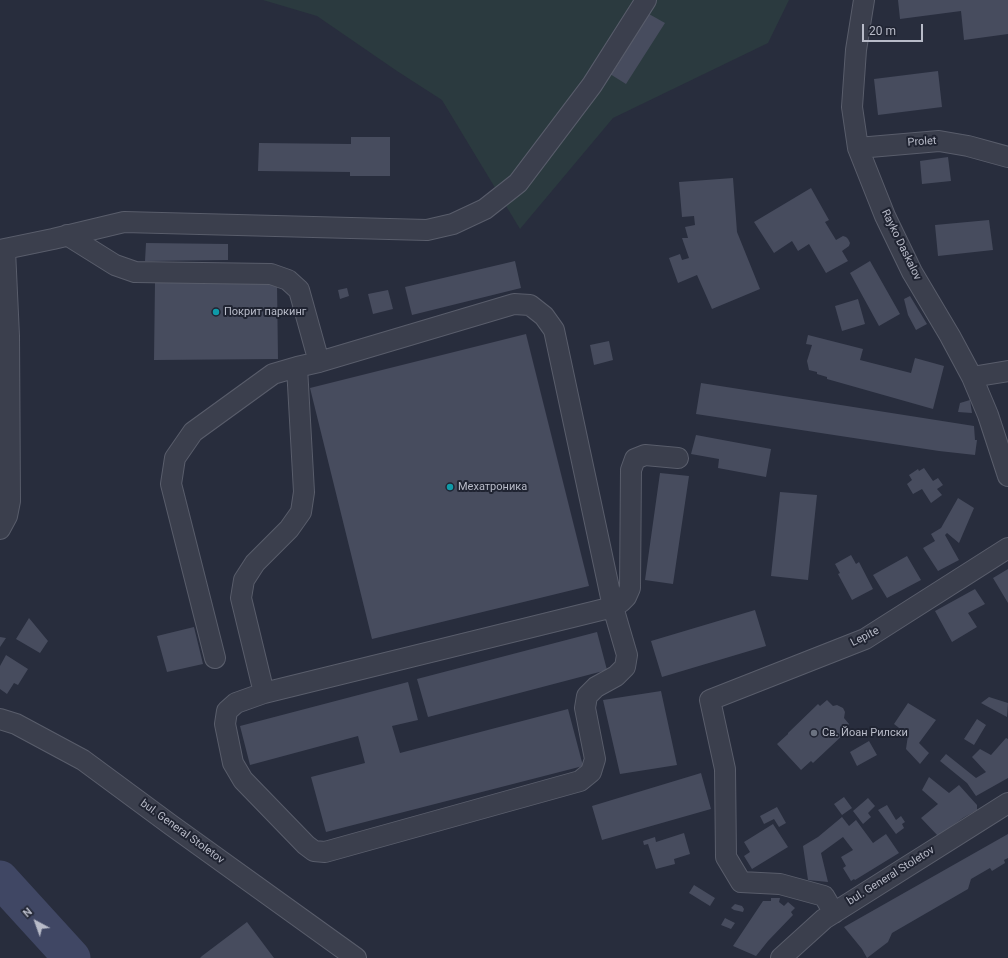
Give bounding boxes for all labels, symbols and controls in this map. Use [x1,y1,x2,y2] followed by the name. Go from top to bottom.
[864,16,925,42] scale bar
[869,24,896,38] text: 20 m
[907,134,937,150] street label: Prolet
[878,207,924,283] street label: Rayko Daskalov
[224,305,306,319] place label: Покрит паркинг
[211,307,221,317] marker: Покрит паркинг
[458,480,527,494] place label: Мехатроника
[445,482,455,492] marker: Мехатроника
[849,624,881,650] street label: Lepite
[822,726,908,740] place label: Св. Йоан Рилски
[809,728,819,738] marker: Св. Йоан Рилски
[137,797,227,867] street label: bul. General Stoletov
[845,844,937,908] street label: bul. General Stoletov
[16,902,56,942] north arrow
[21,905,35,920] text: N

